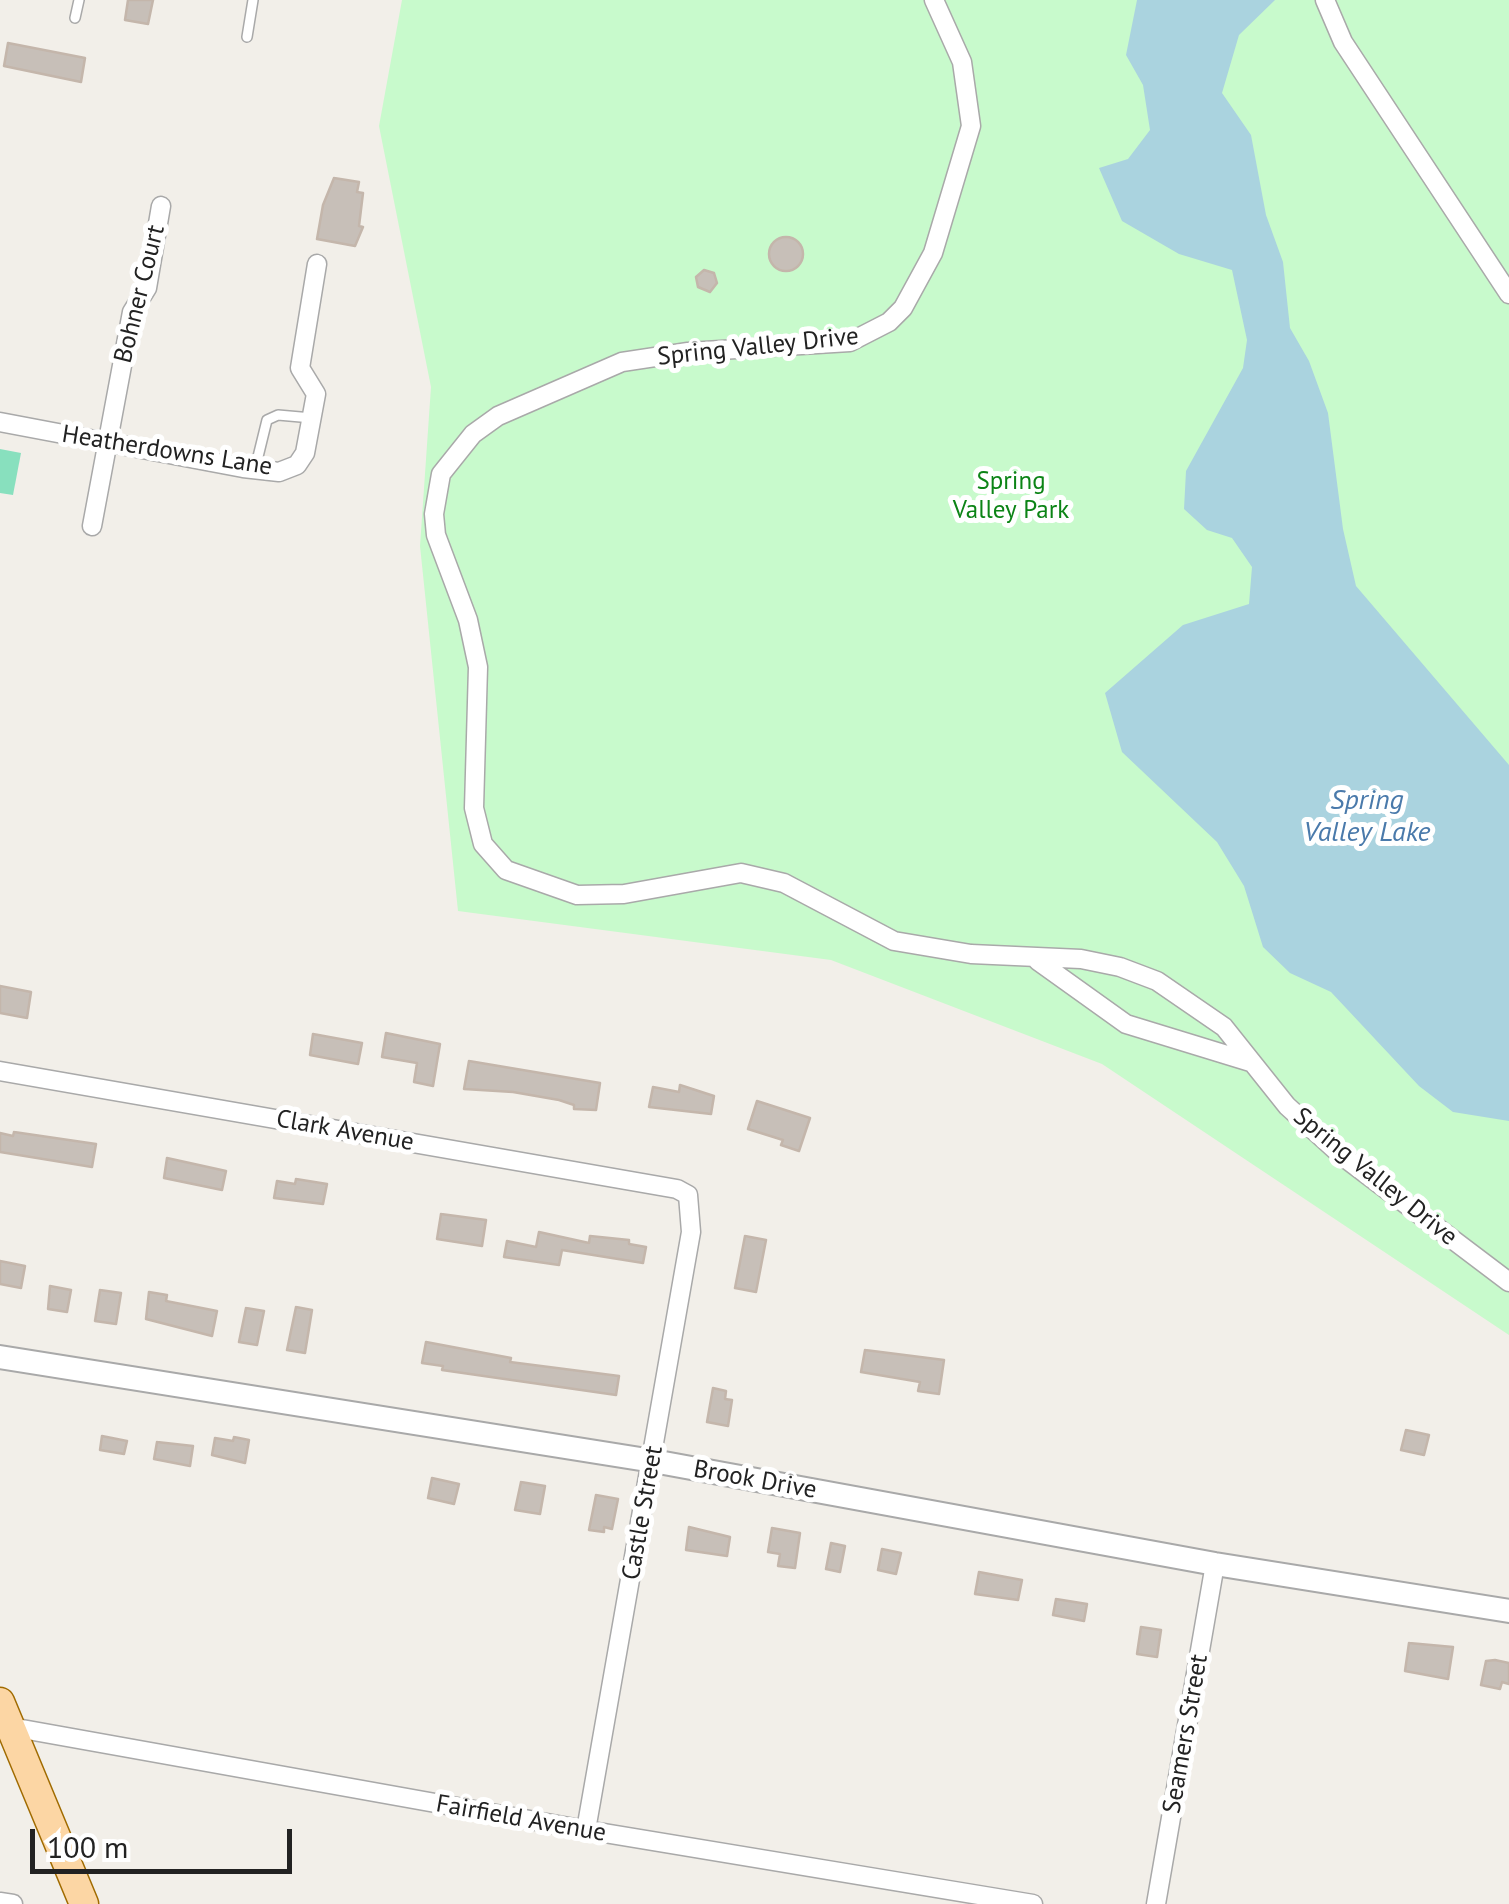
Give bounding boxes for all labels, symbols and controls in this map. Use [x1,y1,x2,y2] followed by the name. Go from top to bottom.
[108,222,172,366] street label: Bohner Court
[656,322,860,372] street label: Spring Valley Drive
[60,420,274,482] street label: Heatherdowns Lane
[953,467,1069,526] park label: Spring Valley Park
[1304,784,1430,850] water label: Spring Valley Lake
[1287,1102,1463,1252] street label: Spring Valley Drive
[274,1104,416,1158] street label: Clark Avenue
[616,1444,670,1582] street label: Castle Street
[691,1454,819,1506] street label: Brook Drive
[1157,1652,1215,1816] street label: Seamers Street
[434,1789,608,1849] street label: Fairfield Avenue
[35,1809,298,1871] scale bar
[47,1827,128,1866] text: 100 m

